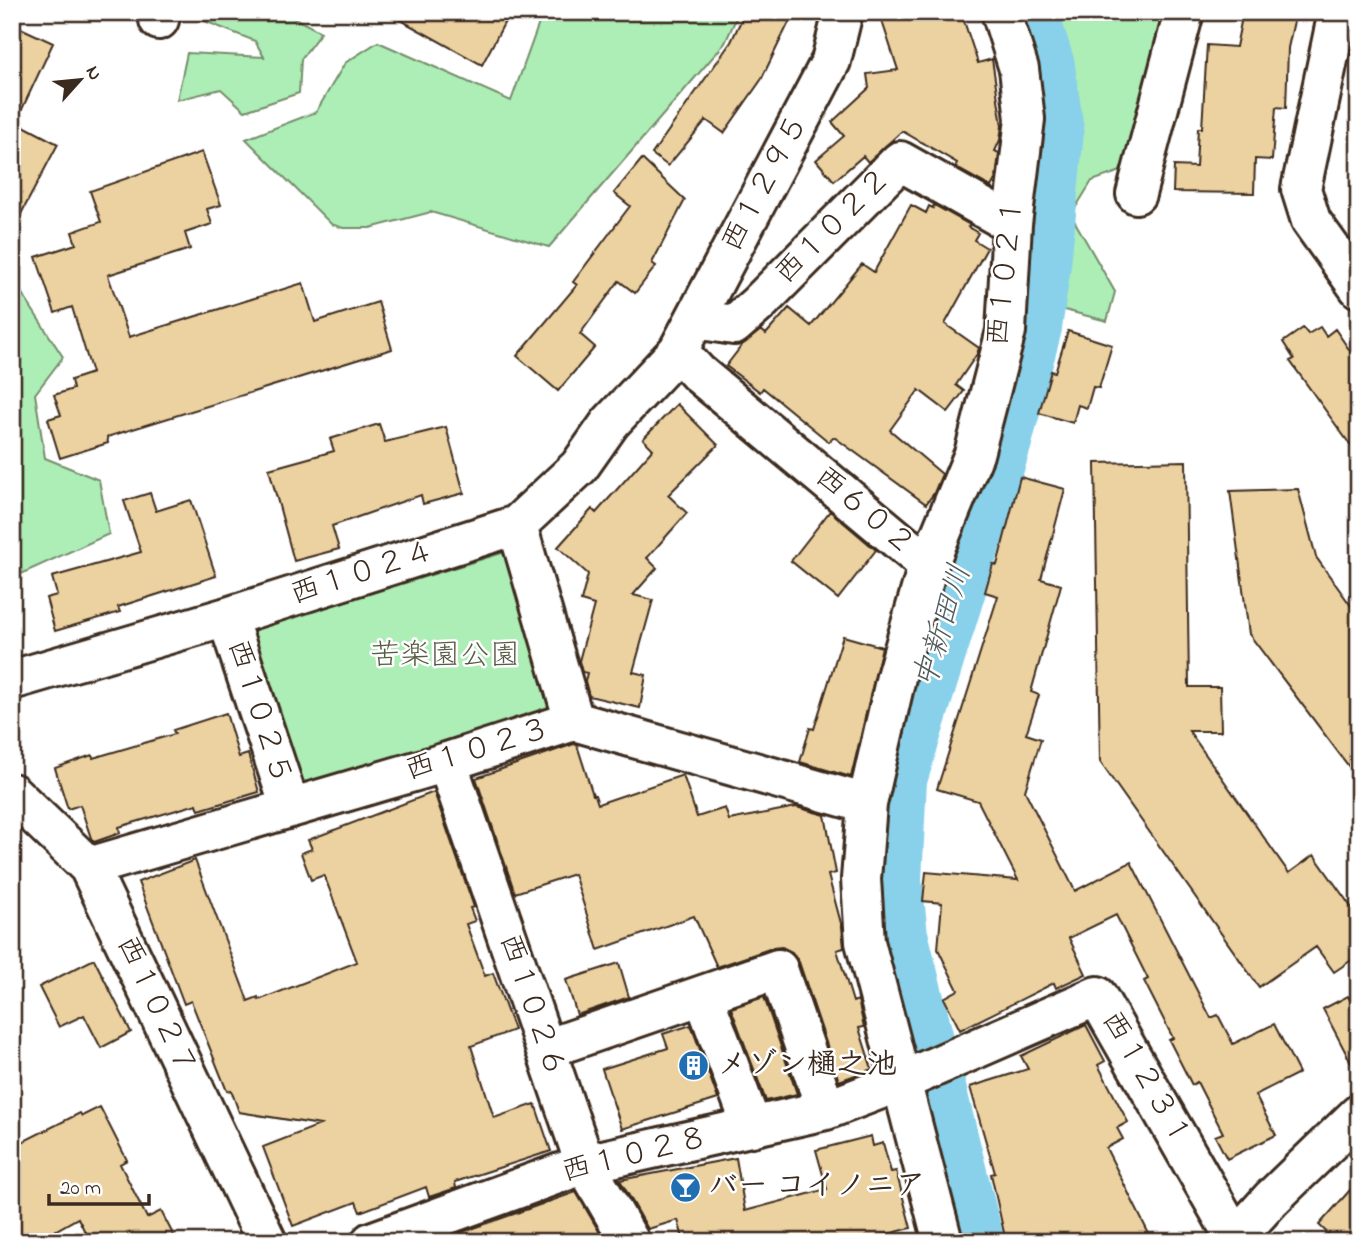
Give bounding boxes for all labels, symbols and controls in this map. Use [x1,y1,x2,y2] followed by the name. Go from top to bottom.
[46,46,116,116] north arrow
[78,62,108,85] text: N
[711,107,821,261] street label: 西１２９５
[765,158,903,296] street label: 西１０２２
[977,195,1037,349] street label: 西１０２１
[804,457,924,567] street label: 西６０２
[285,530,441,618] street label: 西１０２４
[903,559,985,695] water label: 中新田川
[214,634,302,790] street label: 西１０２５
[370,635,520,679] park label: 苦楽園公園
[400,708,556,794] street label: 西１０２３
[486,928,576,1084] street label: 西１０２６
[103,929,207,1083] street label: 西１０２７
[1088,1003,1202,1155] street label: 西１２３１
[717,1044,897,1088] place label: メゾン樋之池
[677,1049,711,1083] building icon: メゾン樋之池
[557,1117,713,1195] street label: 西１０２８
[49,1163,149,1207] scale bar
[708,1165,926,1209] place label: バー コイノニア
[668,1170,702,1204] bar icon: バー コイノニア
[60,1174,101,1204] text: 20 m

